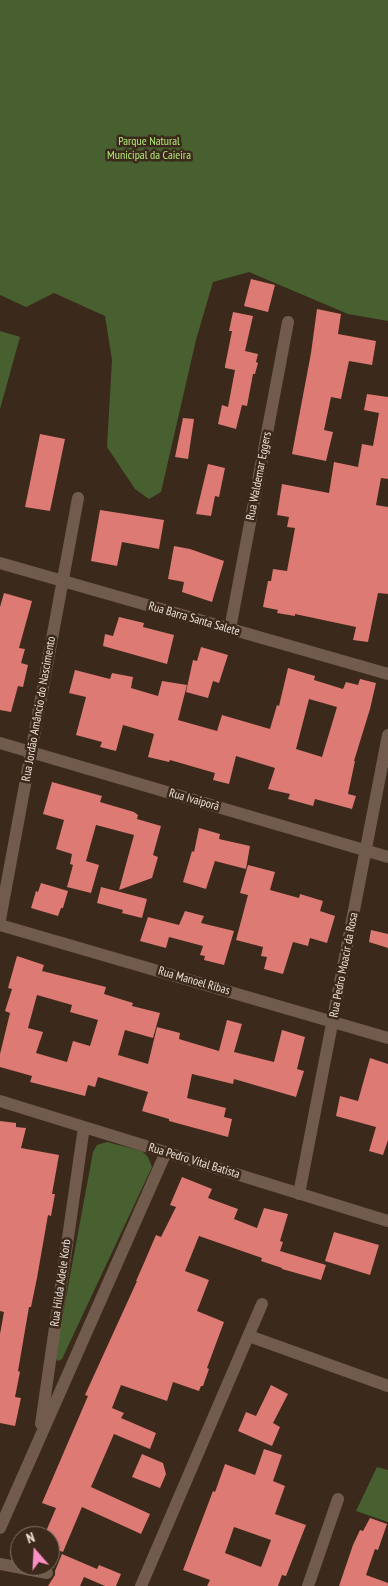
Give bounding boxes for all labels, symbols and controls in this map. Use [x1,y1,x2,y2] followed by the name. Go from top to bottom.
[107,135,191,163] park label: Parque Natural Municipal da Caieira
[243,430,275,522] street label: Rua Waldemar Eggers
[147,599,241,639] street label: Rua Barra Santa Salete
[19,635,59,783] street label: Rua Jordão Amâncio do Nascimento
[167,786,221,814] street label: Rua Ivaiporã
[327,911,361,1019] street label: Rua Pedro Moacir da Rosa
[156,964,232,998] street label: Rua Manoel Ribas
[147,1140,241,1182] street label: Rua Pedro Vital Batista
[48,1238,74,1328] street label: Rua Hilda Adele Korb
[10,1526,60,1576] north arrow
[24,1528,37,1548] text: N

